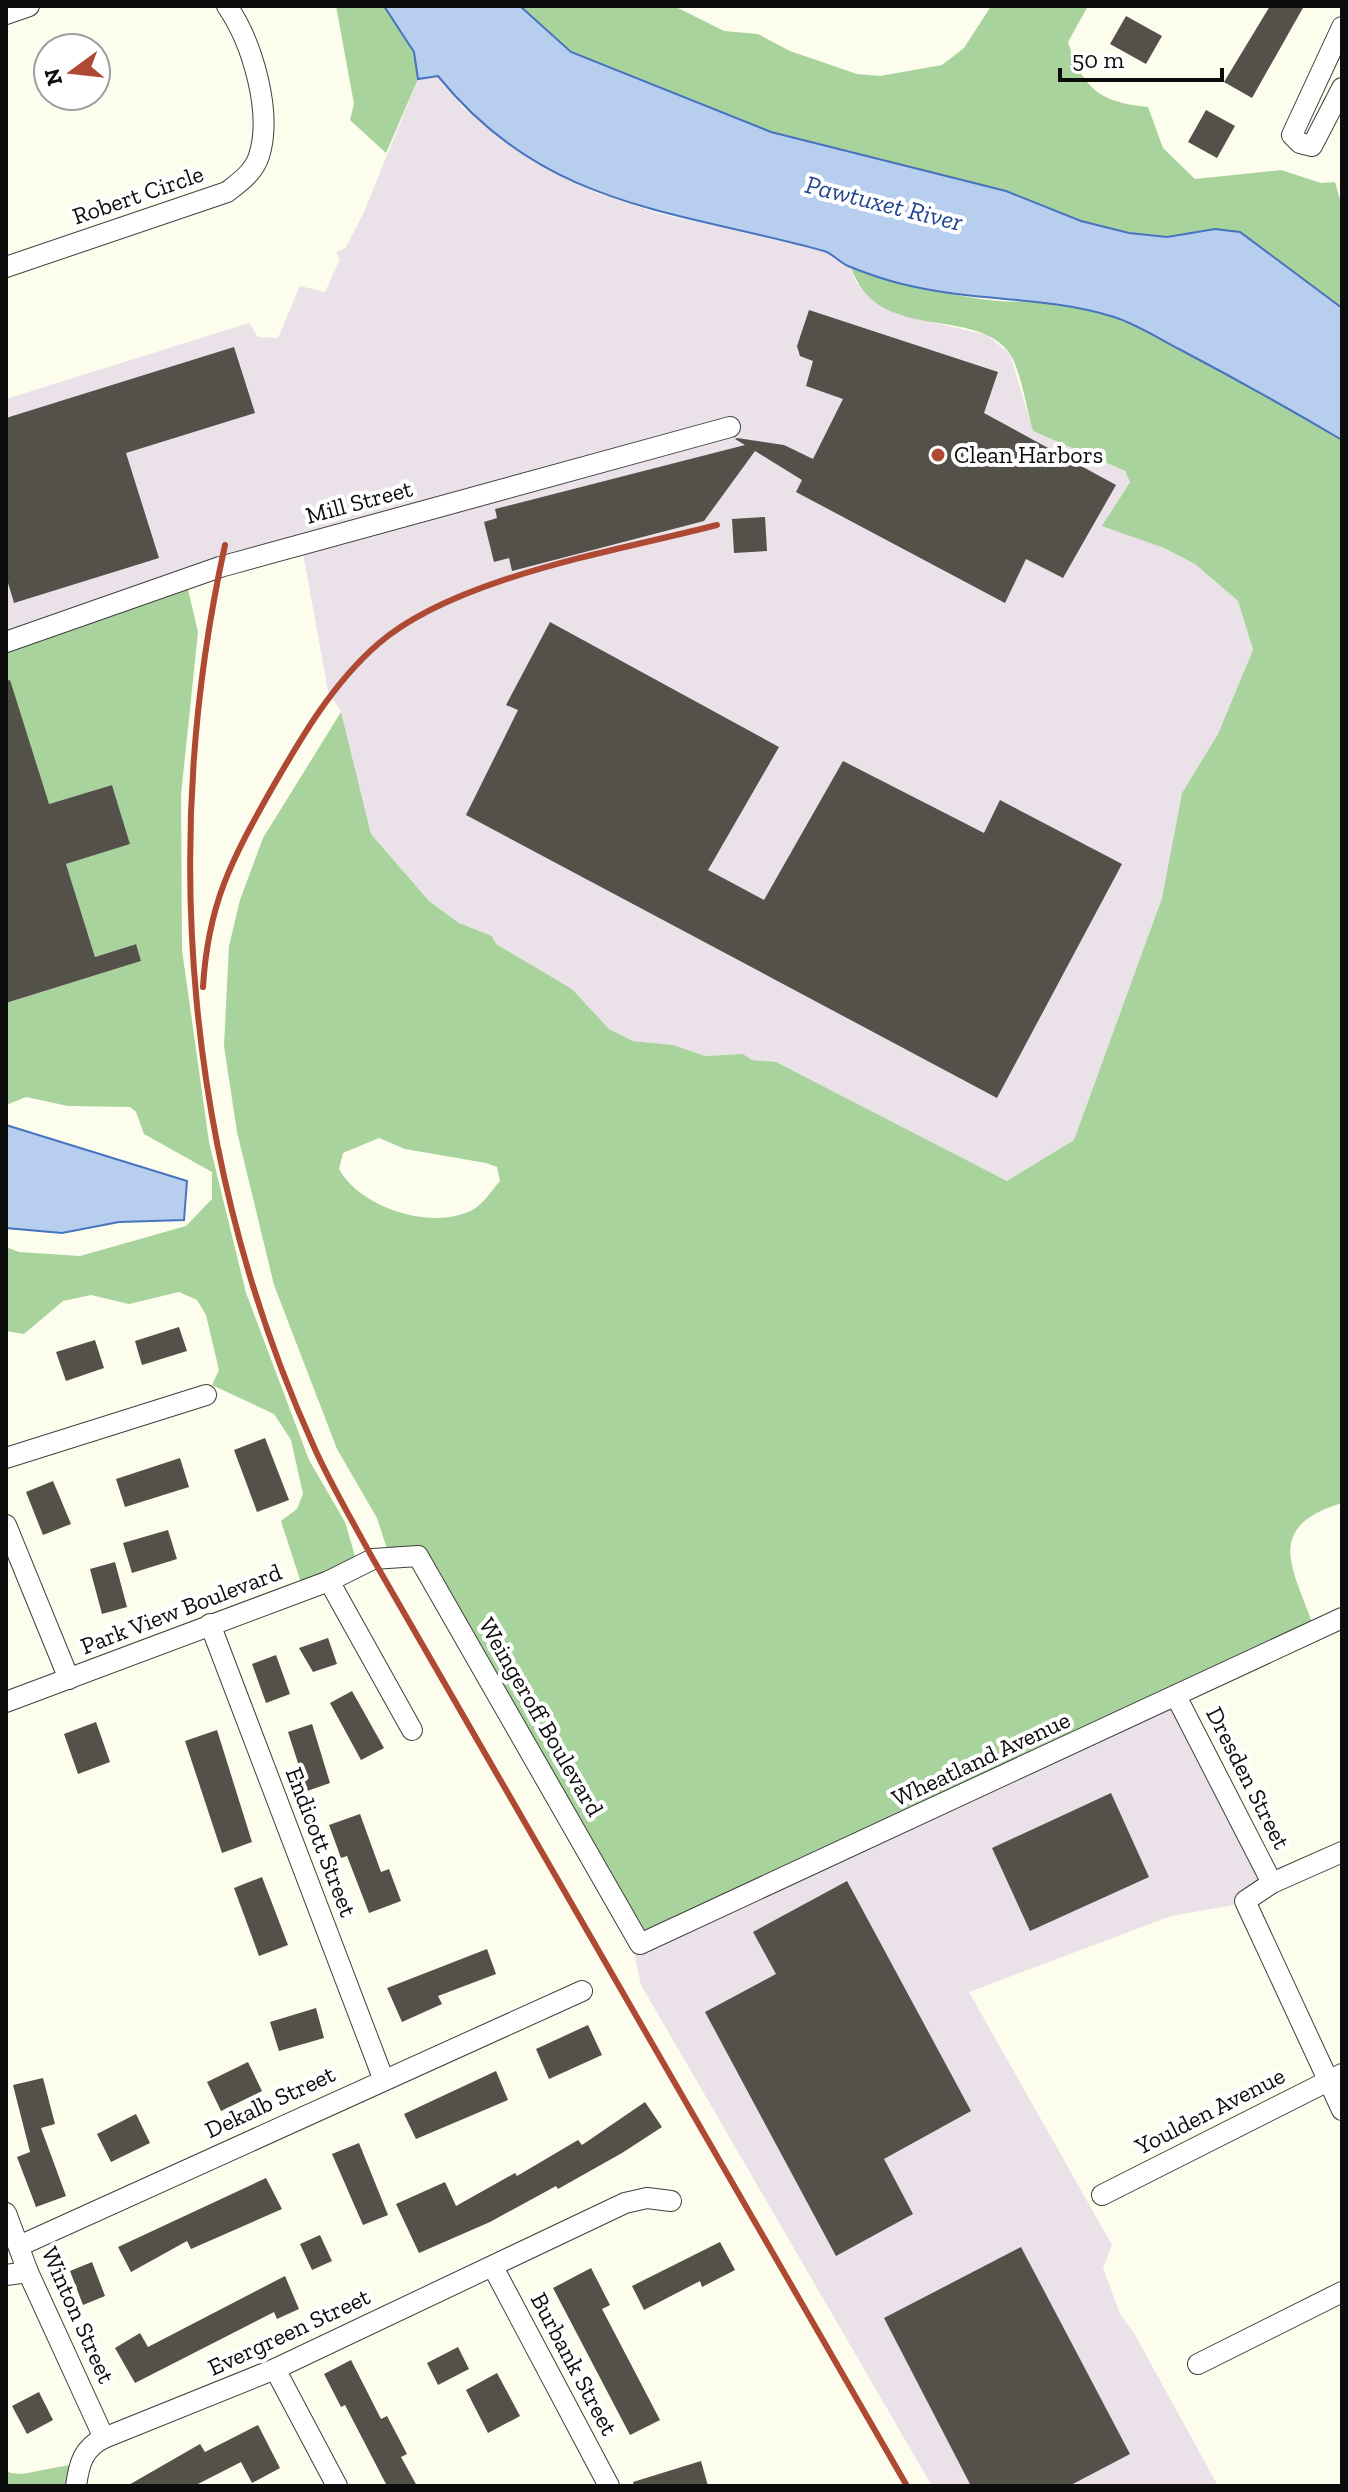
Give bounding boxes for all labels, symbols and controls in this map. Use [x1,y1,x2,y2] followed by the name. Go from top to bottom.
[32,32,112,112] north arrow
[1060,32,1222,82] scale bar
[1072,45,1125,74] text: 50 m
[38,65,68,89] text: N
[69,159,207,230] street label: Robert Circle
[802,168,966,238] water label: Pawtuxet River
[954,440,1103,469] place label: Clean Harbors
[929,446,947,464] marker: Clean Harbors
[302,473,416,530] street label: Mill Street
[76,1557,285,1660] street label: Park View Boulevard
[473,1612,610,1821] street label: Weingeroff Boulevard
[1200,1702,1297,1854] street label: Dresden Street
[887,1705,1075,1813] street label: Wheatland Avenue
[280,1763,363,1921] street label: Endicott Street
[200,2059,340,2144] street label: Dekalb Street
[1129,2060,1289,2161] street label: Youlden Avenue
[35,2242,121,2388] street label: Winton Street
[203,2281,375,2382] street label: Evergreen Street
[525,2287,624,2440] street label: Burbank Street

